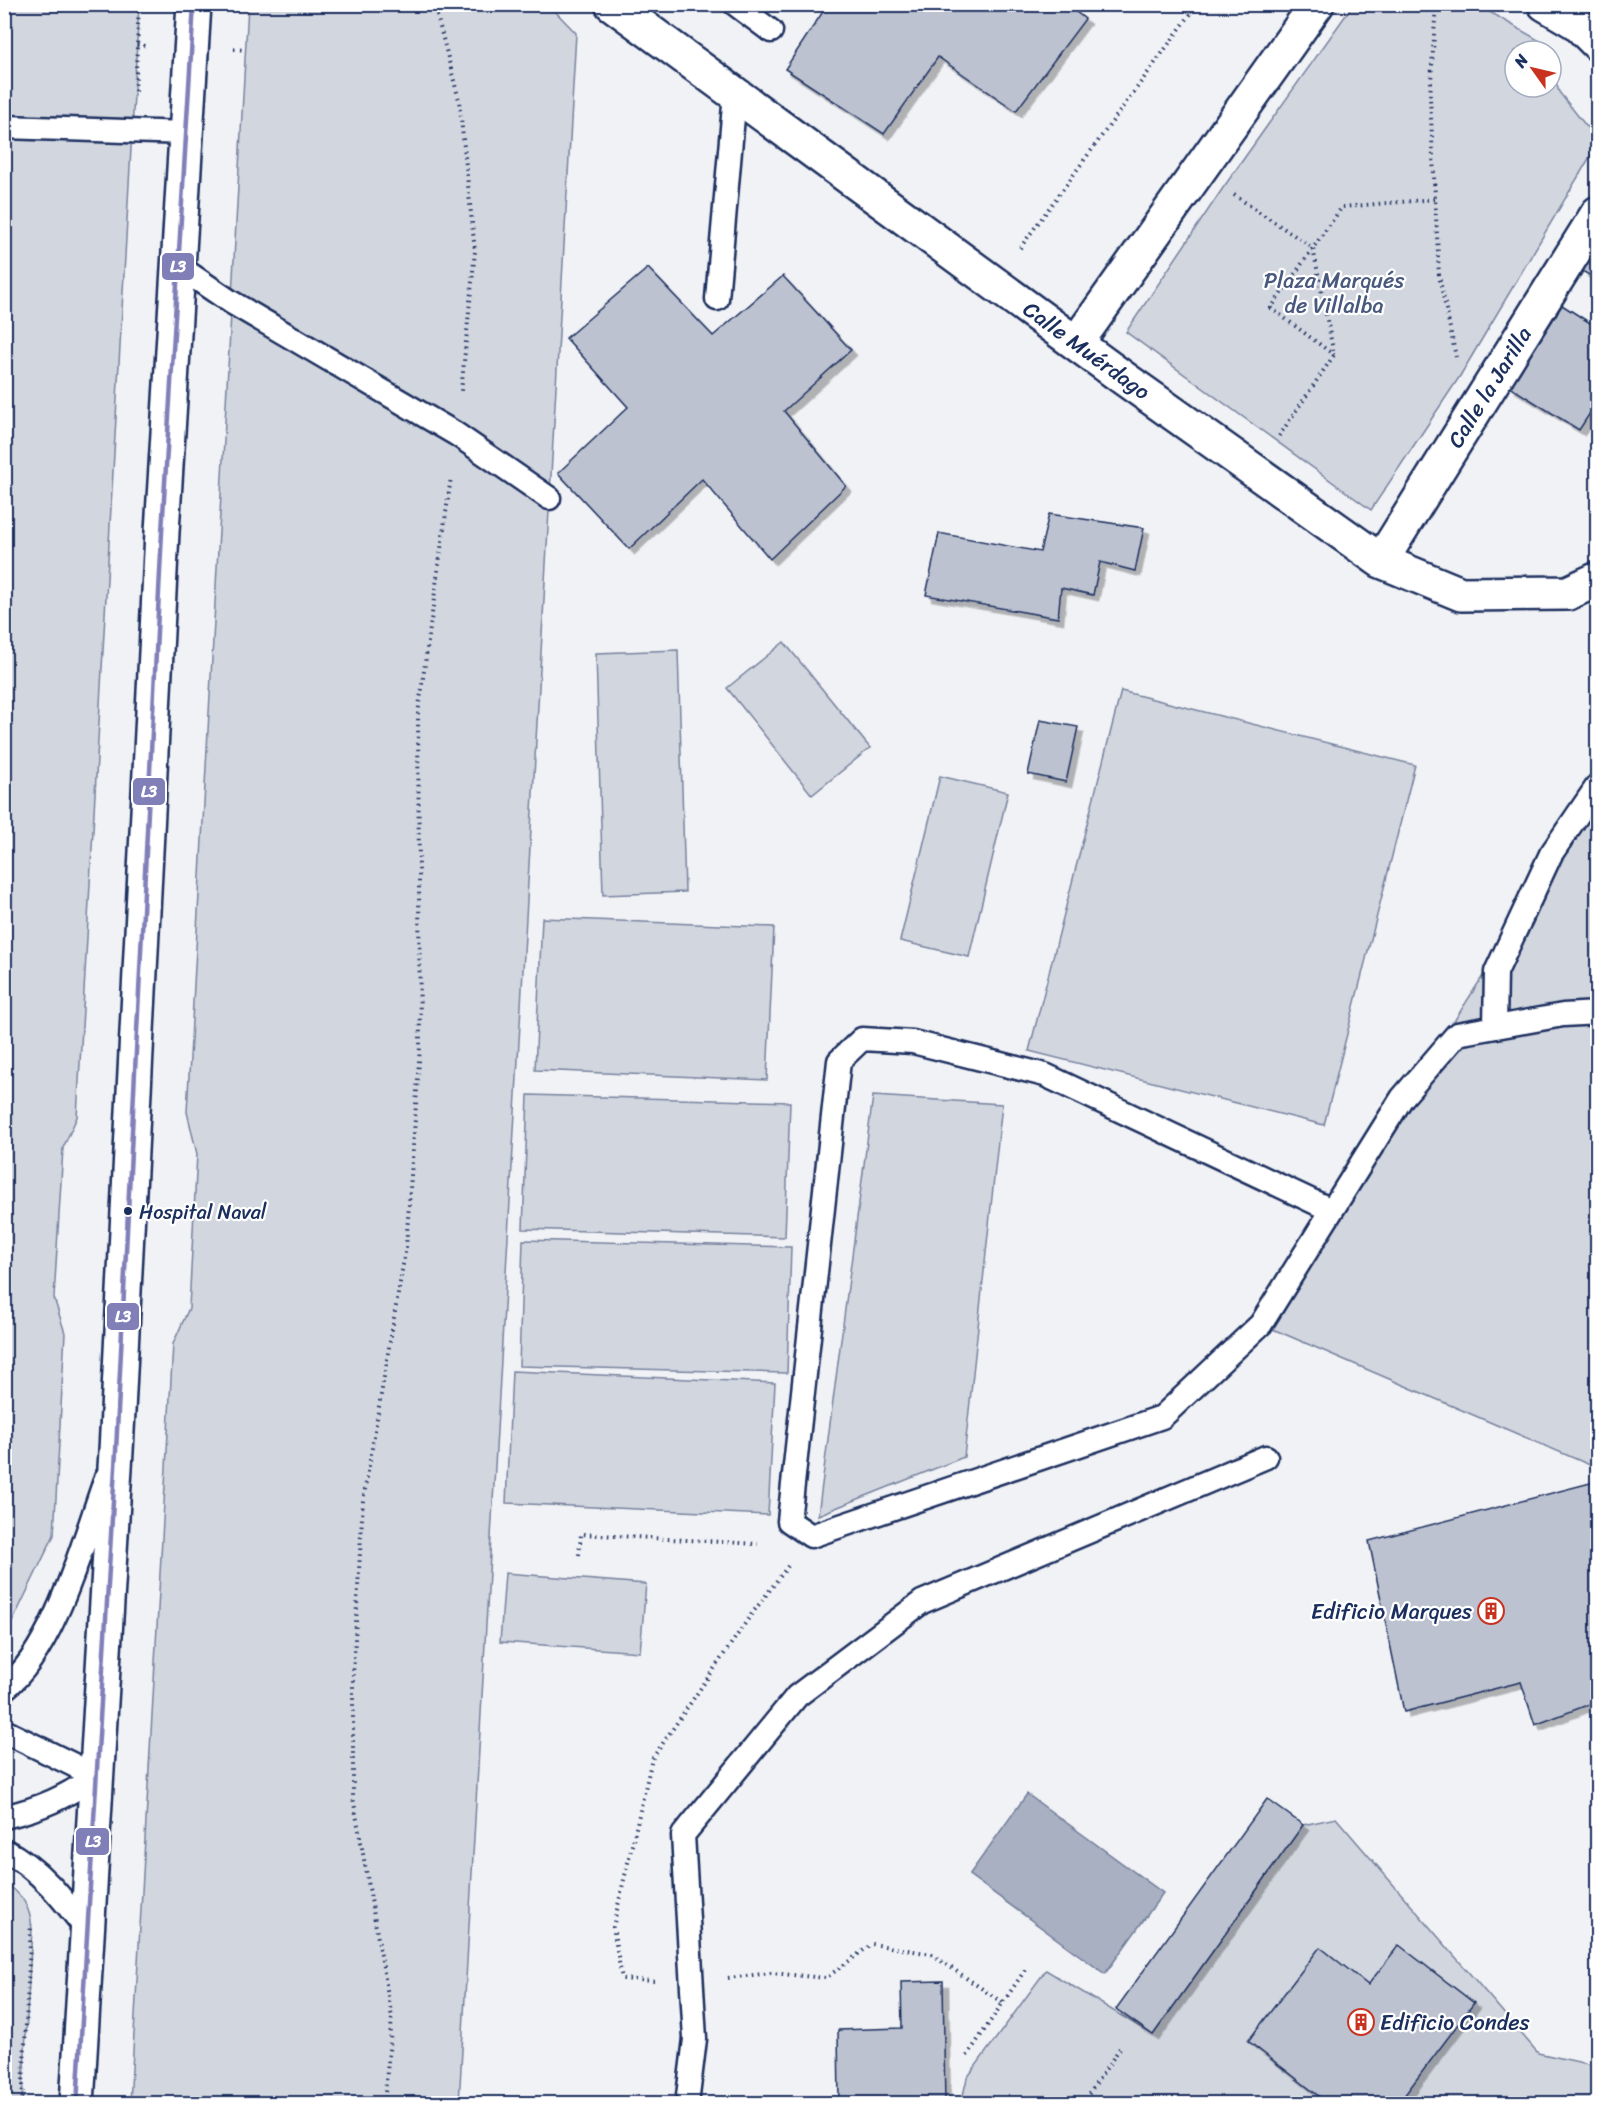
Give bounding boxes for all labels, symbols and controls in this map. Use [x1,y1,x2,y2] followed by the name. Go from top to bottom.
[1503,39,1563,99] north arrow
[1505,47,1537,74] text: N
[161,252,195,281] line badge: L3
[170,252,186,281] text: L3
[1264,261,1405,325] park label: Plaza Marqués de Villalba
[1014,290,1159,410] street label: Calle Muérdago
[1436,319,1542,456] street label: Calle la Jarilla
[132,777,166,806] line badge: L3
[141,777,157,806] text: L3
[139,1195,267,1230] place label: Hospital Naval
[122,1205,134,1217] marker: Hospital Naval
[106,1302,140,1331] line badge: L3
[115,1302,131,1331] text: L3
[1311,1592,1473,1631] place label: Edificio Marques
[1476,1596,1506,1626] building icon: Edificio Marques
[75,1827,110,1856] line badge: L3
[85,1827,101,1856] text: L3
[1380,2003,1531,2042] place label: Edificio Condes
[1346,2007,1376,2037] building icon: Edificio Condes

